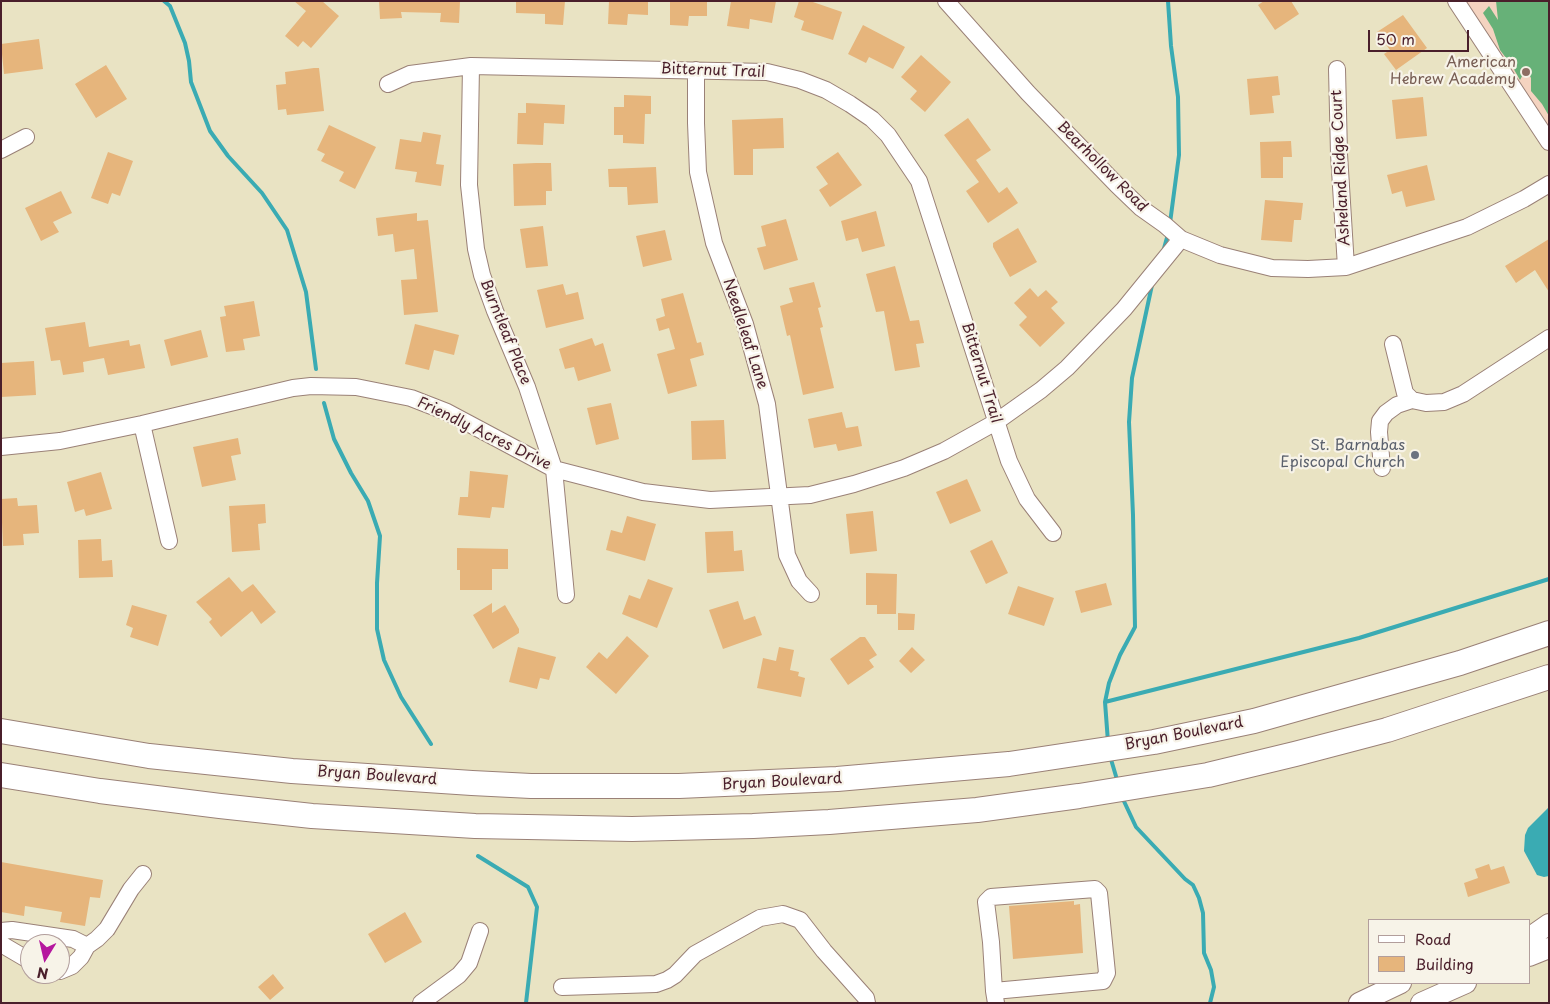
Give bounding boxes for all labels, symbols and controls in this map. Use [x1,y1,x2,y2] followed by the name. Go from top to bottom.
[1370,20,1471,52] scale bar
[1376,27,1415,50] text: 50 m
[1390,54,1516,89] place label: American Hebrew Academy
[660,60,766,82] street label: Bitternut Trail
[1520,66,1532,78] marker: American Hebrew Academy
[1328,89,1354,247] street label: Asheland Ridge Court
[1053,118,1151,216] street label: Bearhollow Road
[719,276,771,392] street label: Needleleaf Lane
[476,277,534,387] street label: Burntleaf Place
[957,320,1005,426] street label: Bitternut Trail
[414,394,554,474] street label: Friendly Acres Drive
[1280,437,1405,472] place label: St. Barnabas Episcopal Church
[1409,449,1421,461] marker: St. Barnabas Episcopal Church
[1123,714,1245,754] street label: Bryan Boulevard
[316,763,438,789] street label: Bryan Boulevard
[721,770,843,794] street label: Bryan Boulevard
[1368,919,1530,984] legend
[1415,927,1451,950] text: Road
[20,934,70,984] north arrow
[1415,952,1474,975] text: Building
[36,962,50,985] text: N

